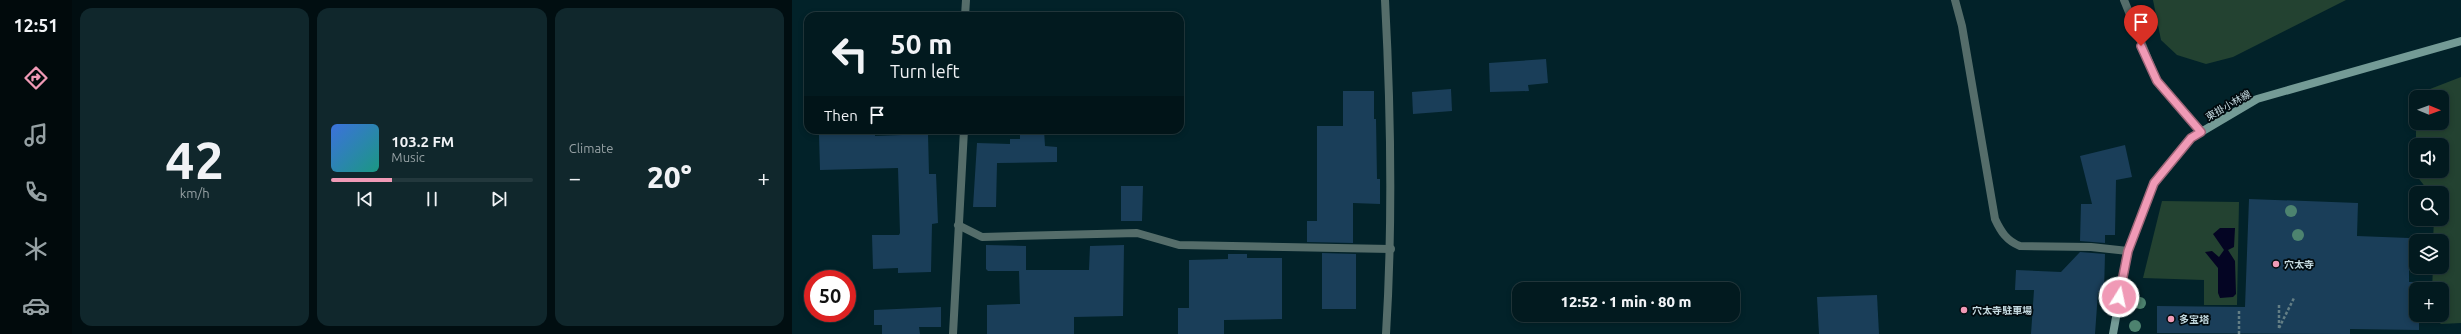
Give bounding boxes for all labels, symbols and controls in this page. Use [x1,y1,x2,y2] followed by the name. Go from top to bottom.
[2124,5,2158,46] pin
[2130,11,2152,33] icon: arrive
[13,15,59,35] text: 12:51
[824,28,876,80] icon: left
[890,28,952,59] text: 50 m
[890,61,960,81] text: Turn left
[22,64,50,92] icon: directions
[2204,88,2253,123] street label: 東掛小林線
[2409,90,2449,130] north arrow
[2409,90,2449,322] map controls
[866,104,888,126] icon: arrive
[824,107,858,124] text: Then
[22,121,50,149] icon: music
[165,131,224,189] text: 42
[391,133,454,150] text: 103.2 FM
[2409,138,2449,178] button: sound
[569,141,613,155] text: Climate
[391,150,425,164] text: Music
[647,160,692,194] text: 20°
[569,165,581,190] text: −
[758,165,770,190] text: +
[22,178,50,206] icon: phone
[180,186,210,200] text: km/h
[2409,186,2449,226] button: search
[354,188,376,210] icon: previous
[421,188,443,210] icon: pause
[488,188,510,210] icon: next
[2409,234,2449,274] button: layers
[22,235,50,263] icon: climate
[2271,259,2281,269] marker: 穴太寺
[2284,259,2314,270] place label: 穴太寺
[804,270,856,322] speed limit sign: 50
[2098,276,2140,318] position arrow
[2409,282,2449,322] button: +
[22,292,50,320] icon: car
[1561,293,1691,310] text: 12:52 · 1 min · 80 m
[1959,305,1969,315] marker: 穴太寺駐車場
[1972,305,2032,316] place label: 穴太寺駐車場
[2166,314,2176,324] marker: 多宝塔
[2179,314,2210,325] place label: 多宝塔

